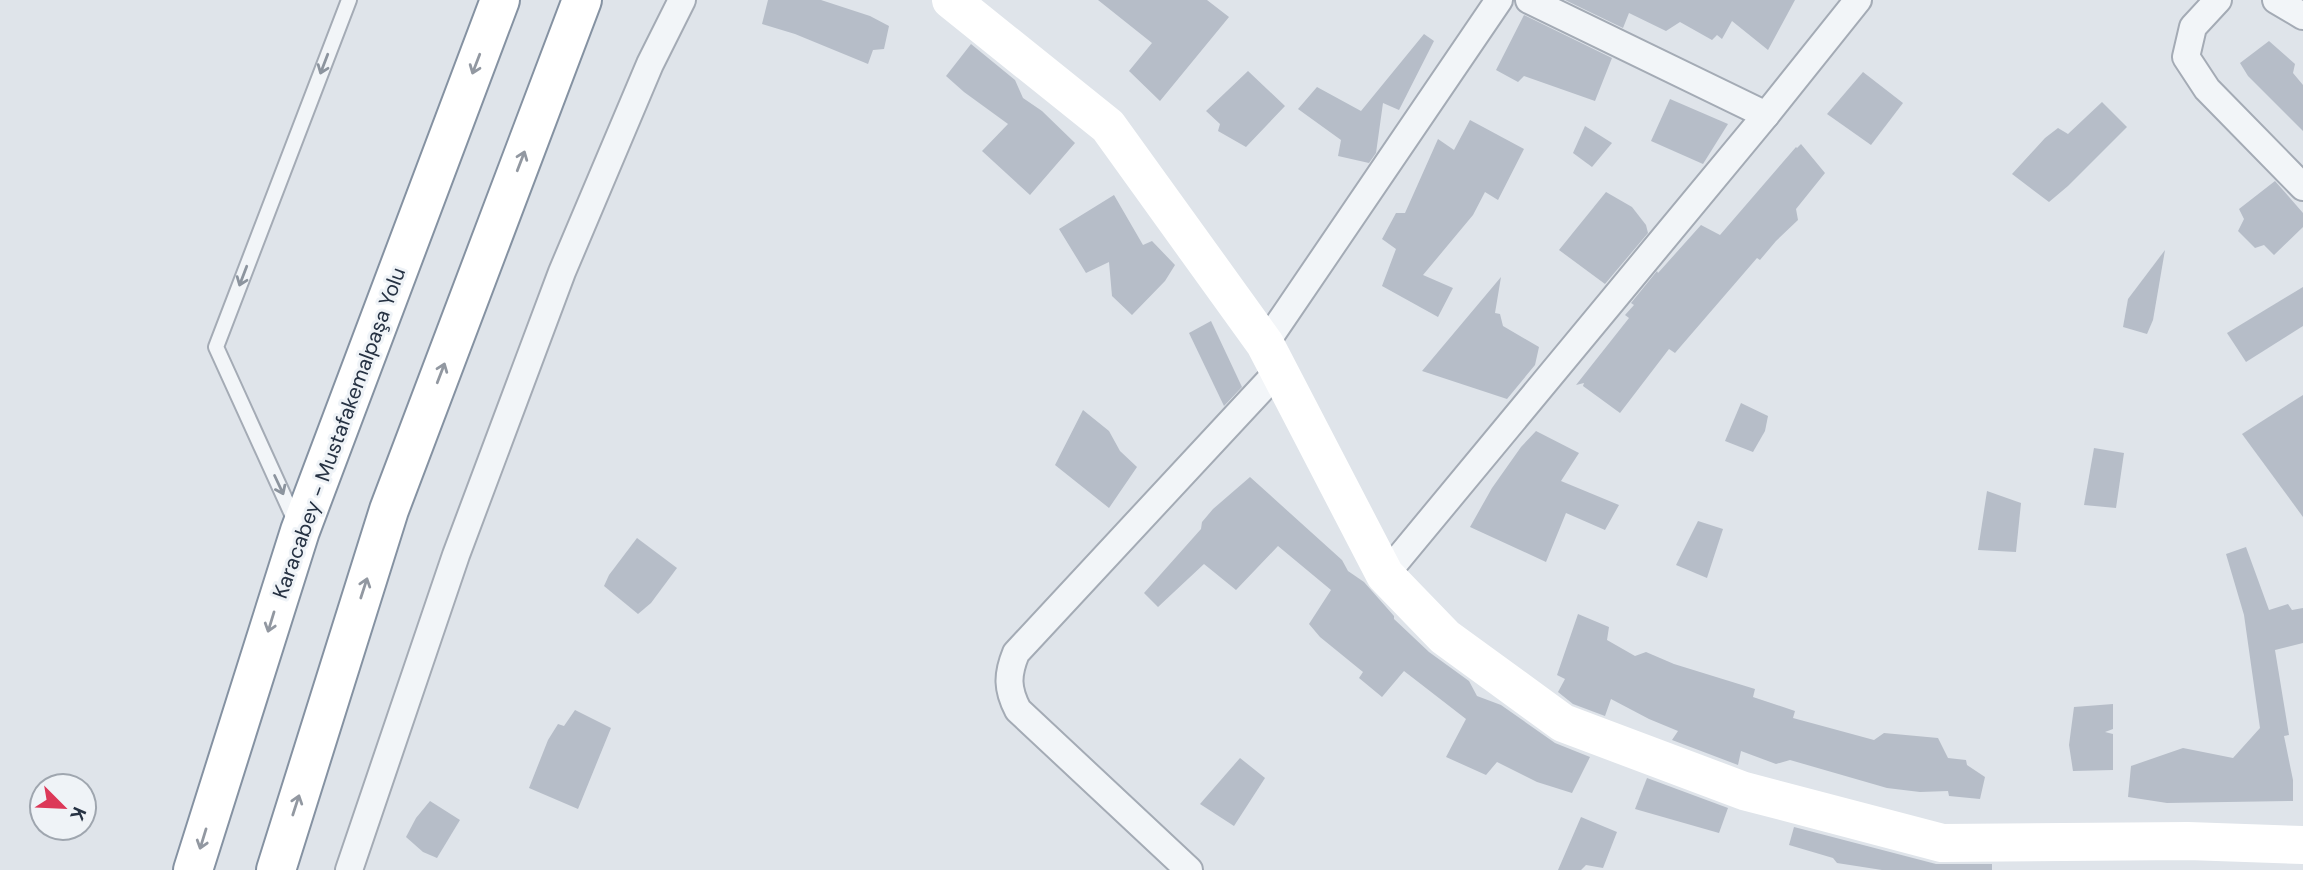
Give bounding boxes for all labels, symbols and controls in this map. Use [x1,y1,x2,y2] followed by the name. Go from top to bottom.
[317,52,330,74] one-way arrow
[468,52,481,74] one-way arrow
[516,150,529,172] one-way arrow
[266,264,412,602] street label: Karacabey - Mustafakemalpaşa Yolu
[235,265,248,287] one-way arrow
[435,363,448,385] one-way arrow
[273,474,286,495] one-way arrow
[359,577,372,599] one-way arrow
[264,611,276,633] one-way arrow
[28,772,98,842] north arrow
[291,794,303,816] one-way arrow
[64,803,92,824] text: K
[196,828,208,850] one-way arrow

